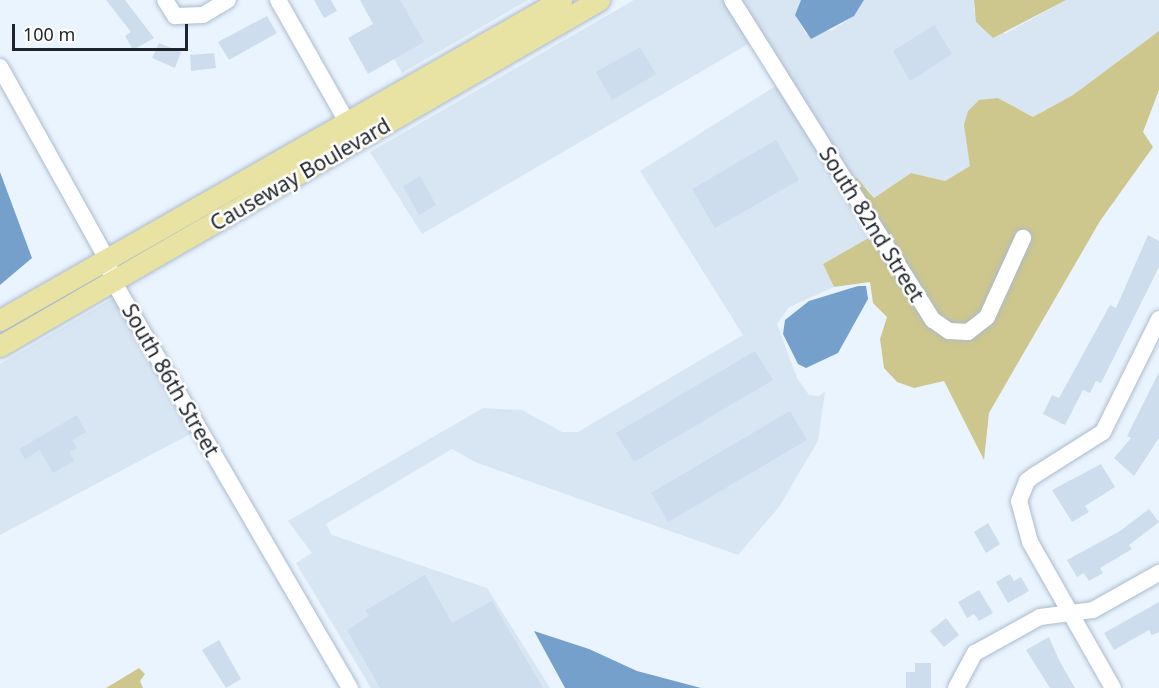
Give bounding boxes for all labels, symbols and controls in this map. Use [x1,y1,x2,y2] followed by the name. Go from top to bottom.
[15,12,190,50] scale bar
[23,22,75,46] text: 100 m
[205,112,395,236] street label: Causeway Boulevard
[814,142,930,306] street label: South 82nd Street
[117,299,225,461] street label: South 86th Street

